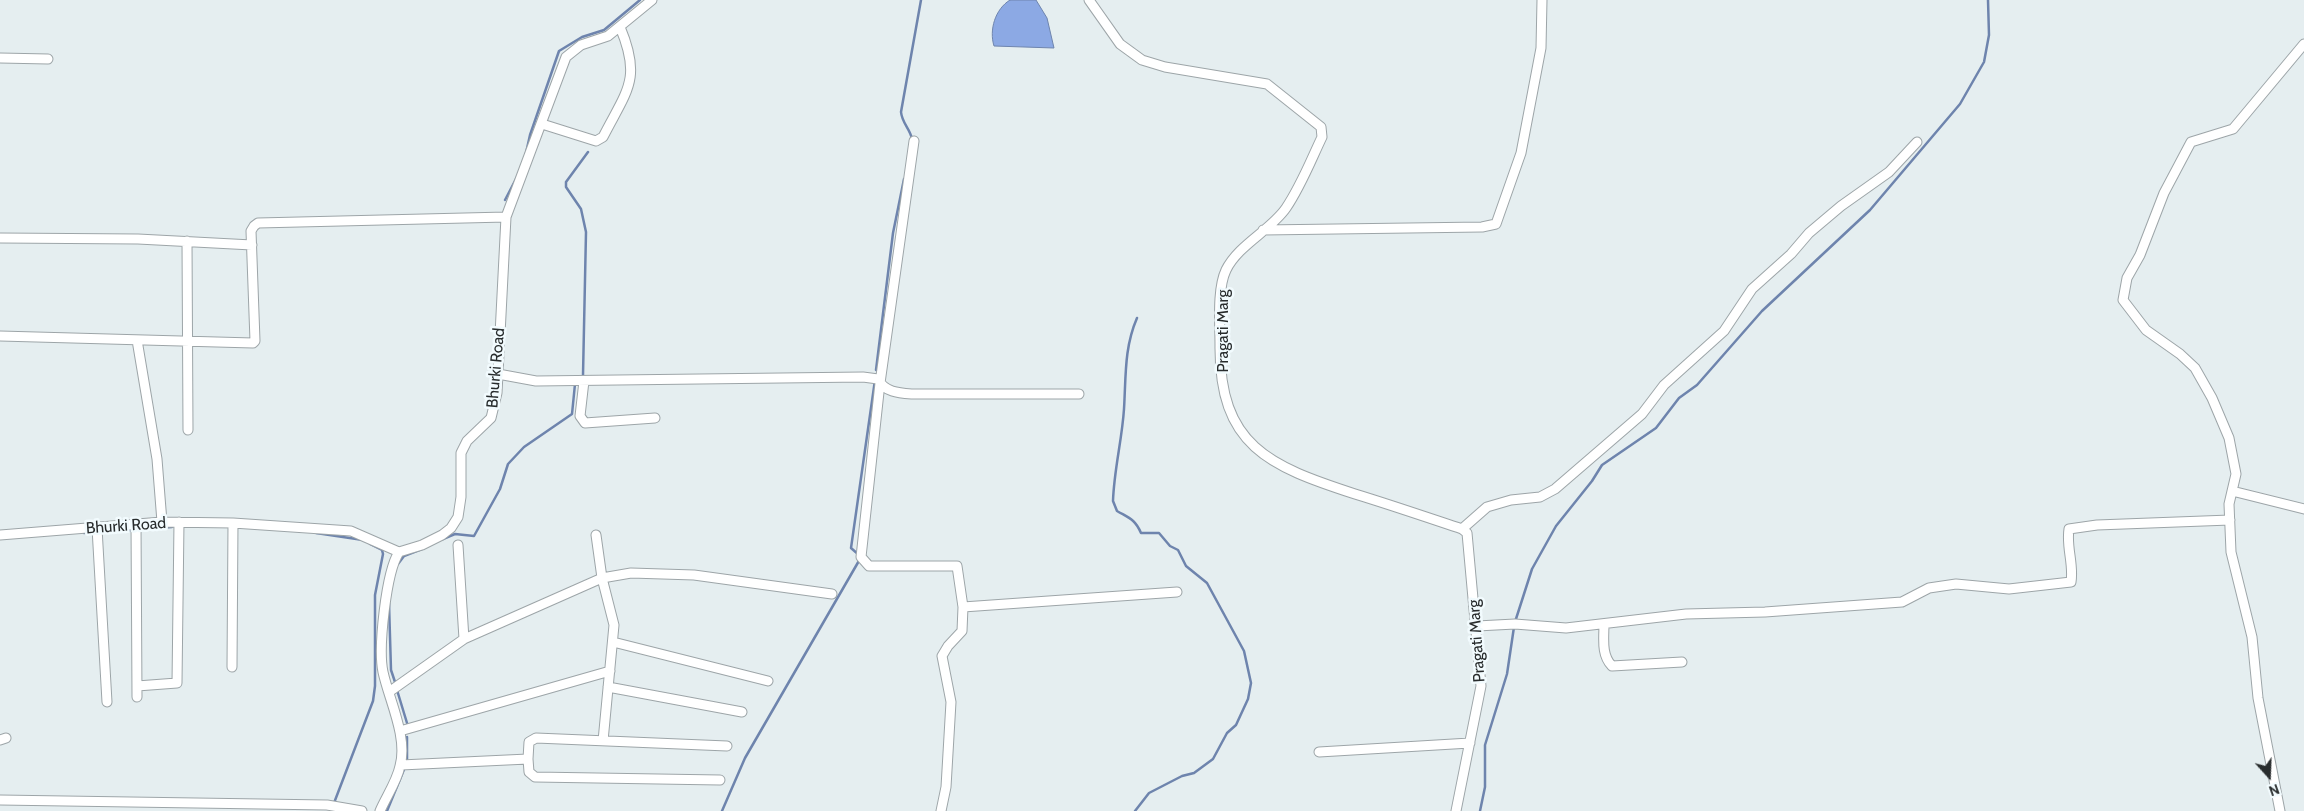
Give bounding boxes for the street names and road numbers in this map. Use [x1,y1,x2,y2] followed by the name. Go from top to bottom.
[1213,289,1233,373] street label: Pragati Marg
[483,327,509,409] street label: Bhurki Road
[85,514,167,538] street label: Bhurki Road
[1465,599,1489,683] street label: Pragati Marg

